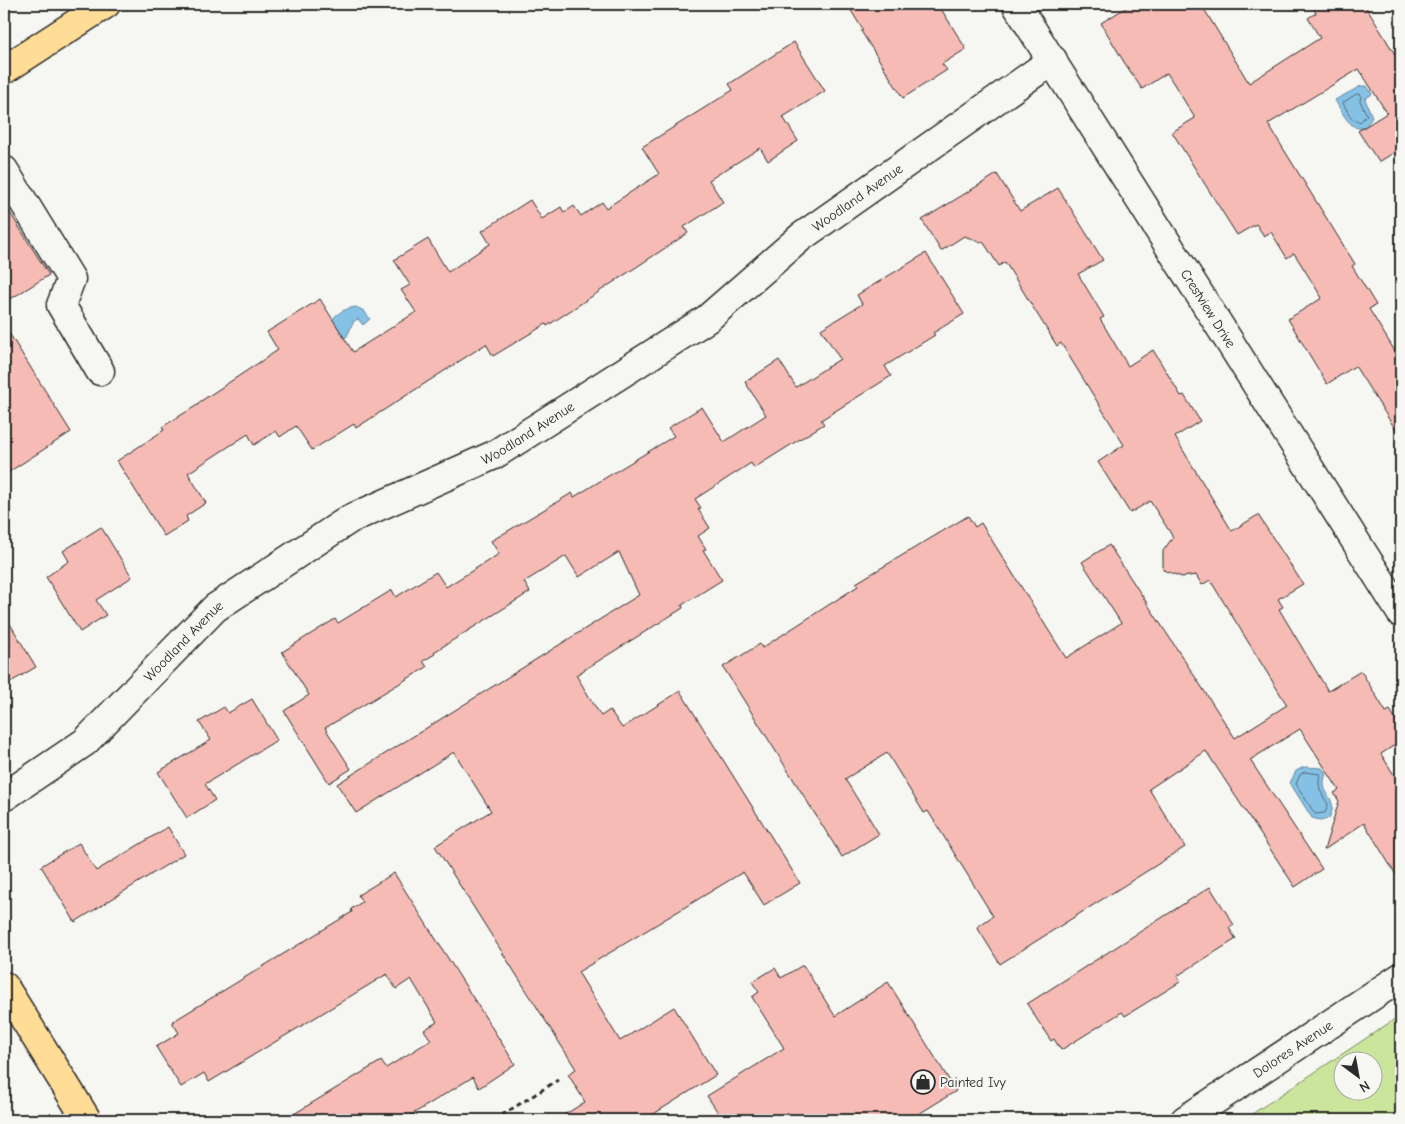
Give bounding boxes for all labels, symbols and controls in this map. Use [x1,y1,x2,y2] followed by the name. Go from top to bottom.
[809,160,906,236] street label: Woodland Avenue
[1177,266,1239,351] street label: Crestview Drive
[479,398,578,469] street label: Woodland Avenue
[140,597,226,685] street label: Woodland Avenue
[1250,1017,1336,1082] street label: Dolores Avenue
[1332,1052,1382,1102] north arrow
[910,1069,936,1095] shop icon: Painted Ivy
[940,1074,1006,1091] place label: Painted Ivy
[1356,1077,1373,1096] text: N

